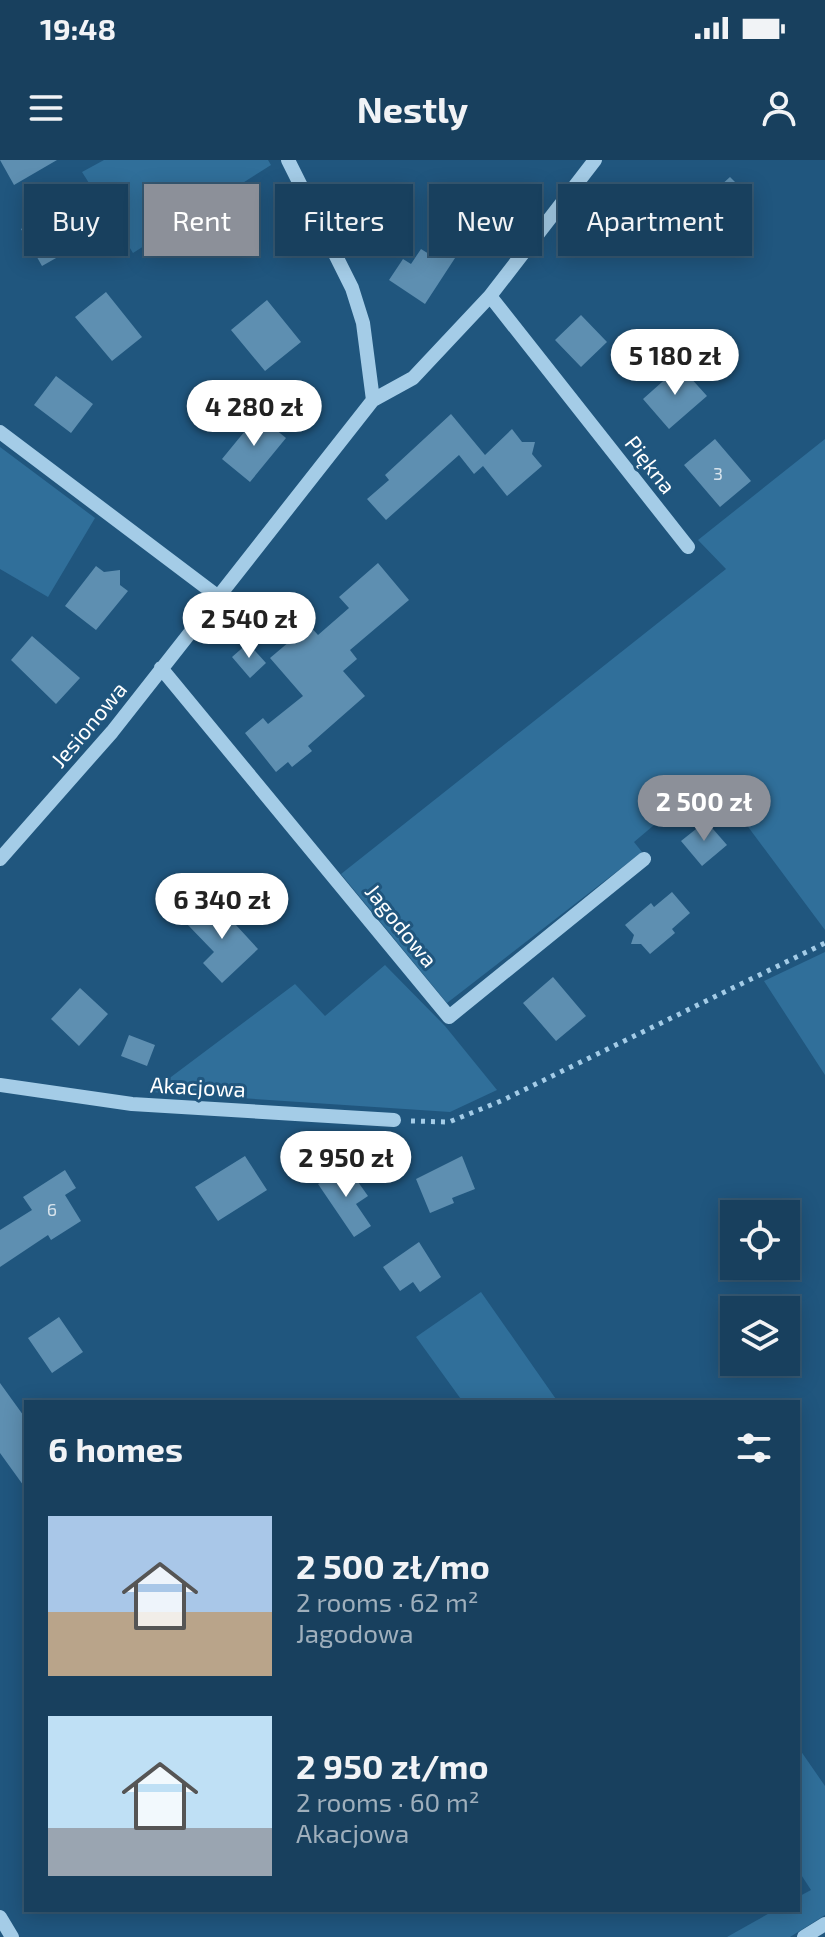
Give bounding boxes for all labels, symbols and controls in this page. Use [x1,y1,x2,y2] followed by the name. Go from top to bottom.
[40,10,116,46] text: 19:48
[24,86,68,130] icon: menu
[757,86,801,130] icon: person
[357,87,468,130] text: Nestly
[24,184,128,256] chip: Buy
[144,184,259,256] chip: Rent
[275,184,413,256] chip: Filters
[429,184,542,256] chip: New
[558,184,752,256] chip: Apartment
[592,329,758,397] pin: 5 180 zł
[629,339,721,370] text: 5 180 zł
[171,380,337,448] pin: 4 280 zł
[205,390,303,421] text: 4 280 zł
[620,430,682,498] street label: Piękna
[713,462,723,484] house number: 3
[166,592,332,660] pin: 2 540 zł
[201,602,297,633] text: 2 540 zł
[45,676,131,772] street label: Jesionowa
[621,775,787,843] pin: 2 500 zł
[656,785,752,816] text: 2 500 zł
[139,873,305,941] pin: 6 340 zł
[361,878,443,972] street label: Jagodowa
[173,883,271,914] text: 6 340 zł
[149,1071,247,1102] street label: Akacjowa
[263,1131,429,1199] pin: 2 950 zł
[298,1141,394,1172] text: 2 950 zł
[47,1198,57,1220] house number: 6
[720,1200,800,1376] map controls
[720,1200,800,1280] button: locate
[720,1296,800,1376] button: layers
[732,1426,776,1470] icon: filters
[48,1428,183,1469] text: 6 homes
[296,1545,490,1586] text: 2 500 zł/mo
[112,1548,208,1644] icon: home
[296,1586,479,1617] text: 2 rooms · 62 m²
[296,1617,414,1648] text: Jagodowa
[296,1745,489,1786] text: 2 950 zł/mo
[112,1748,208,1844] icon: home
[296,1786,480,1817] text: 2 rooms · 60 m²
[296,1817,409,1848] text: Akacjowa

